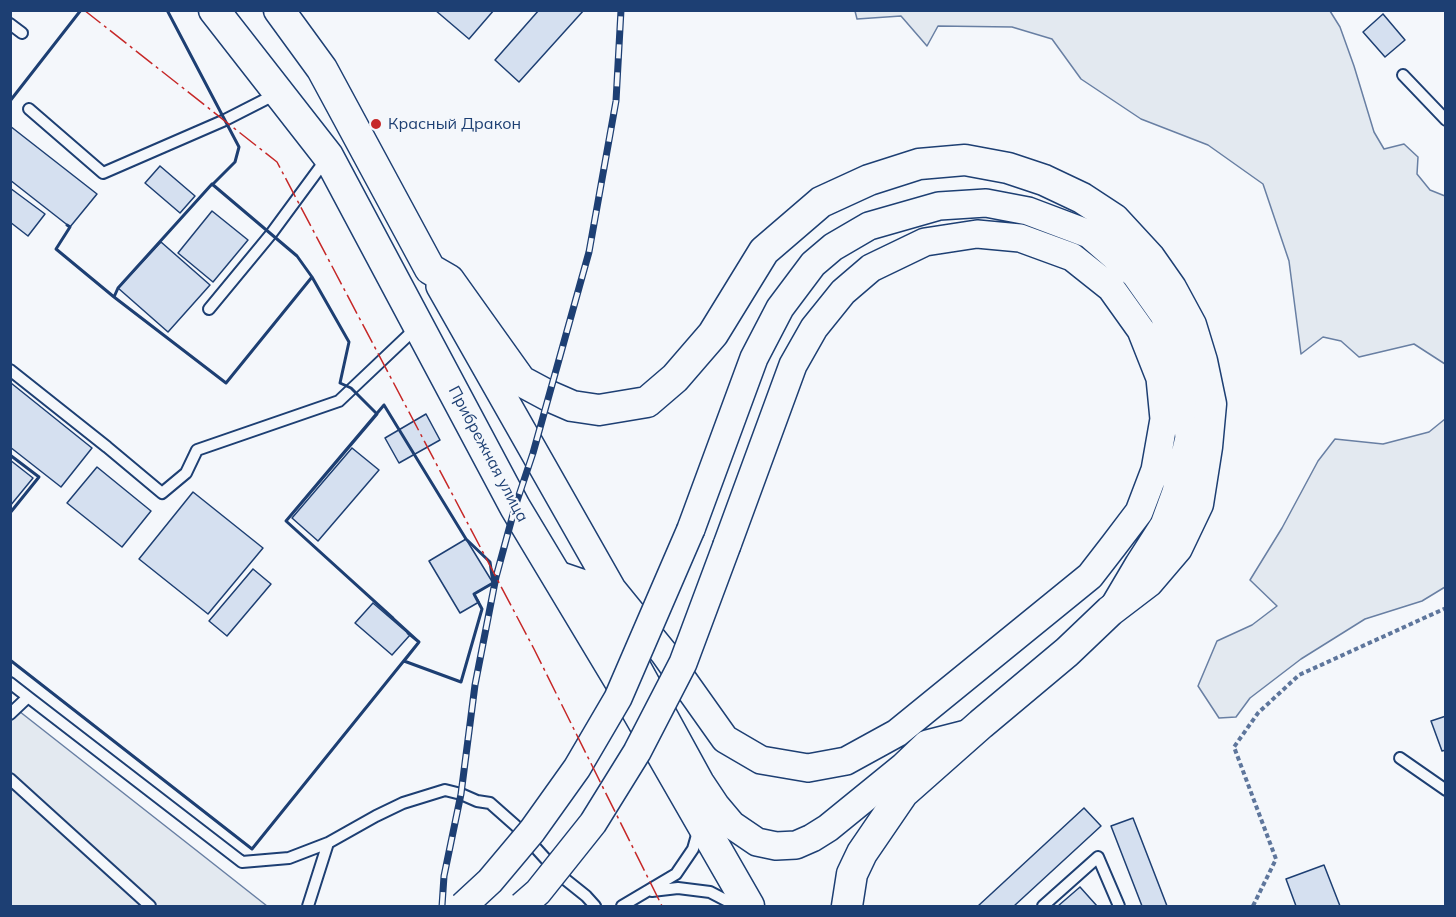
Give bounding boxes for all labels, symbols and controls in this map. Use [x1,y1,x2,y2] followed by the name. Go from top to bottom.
[388,114,521,134] place label: Красный Дракон
[369,117,383,131] marker: Красный Дракон
[444,383,532,525] street label: Прибрежная улица

